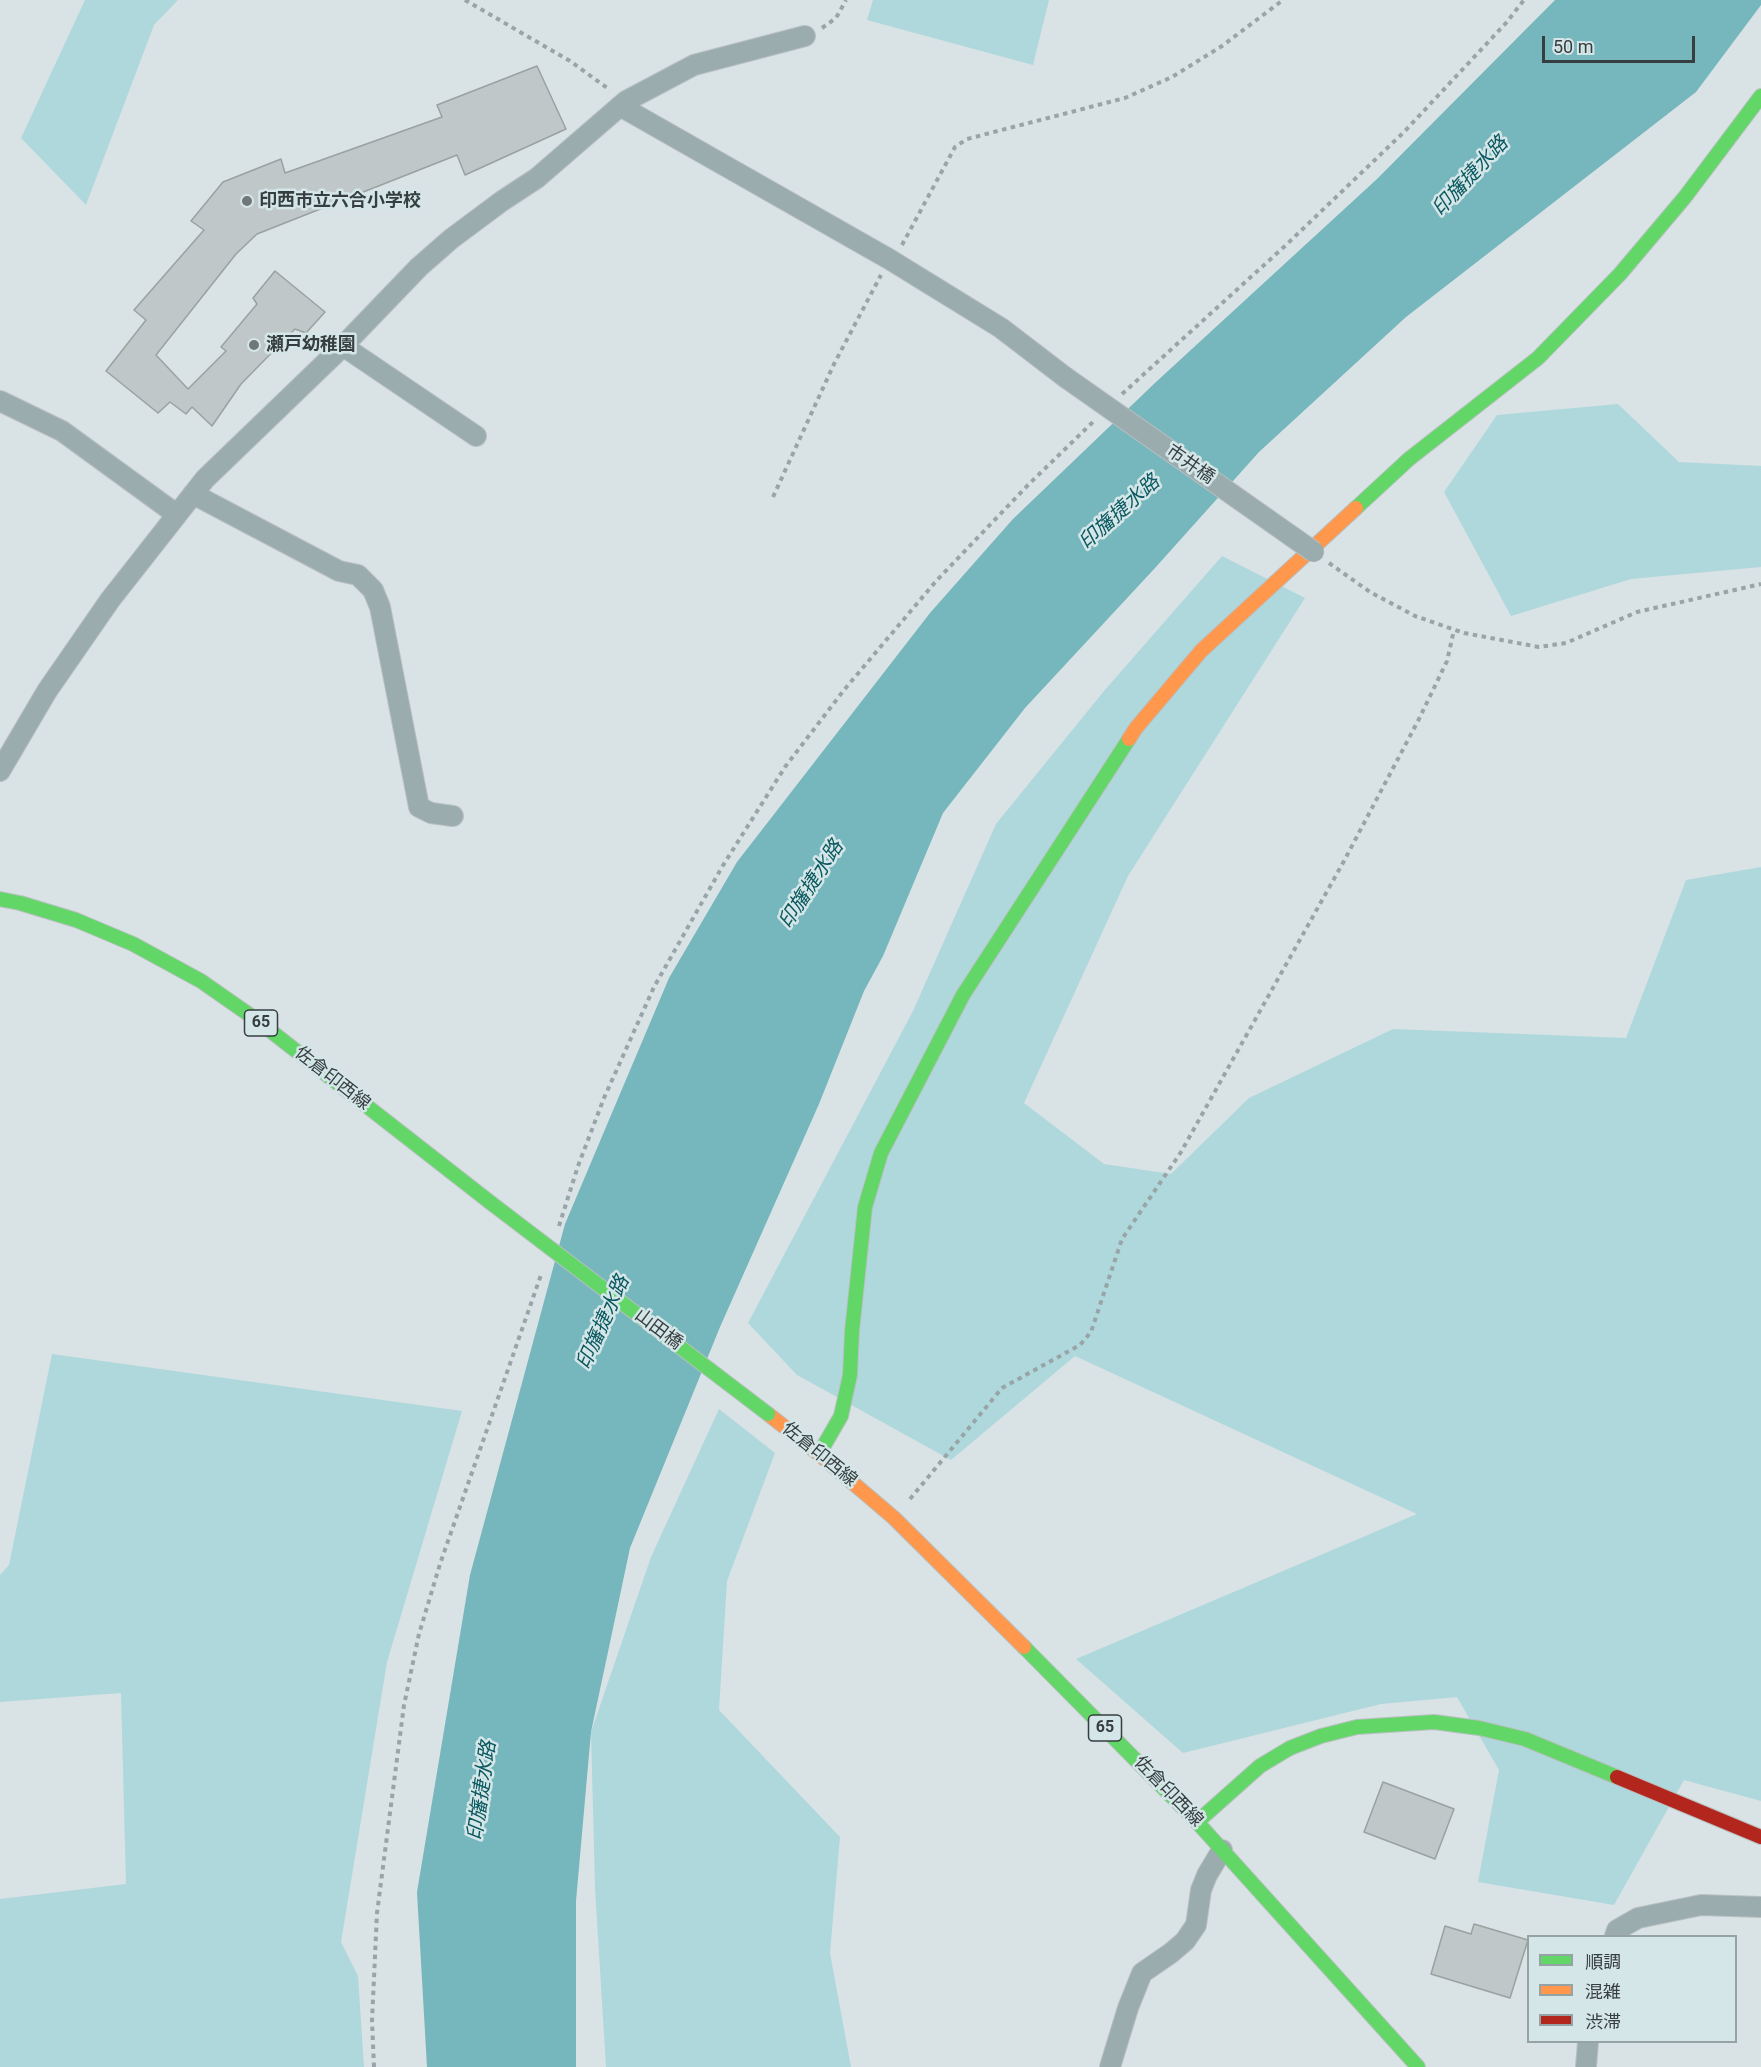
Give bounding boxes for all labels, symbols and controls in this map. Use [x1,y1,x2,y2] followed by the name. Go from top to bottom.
[1545,24,1698,62] scale bar
[1553,36,1593,57] text: 50 m
[1428,132,1514,222] water label: 印旛捷水路
[259,190,421,212] place label: 印西市立六合小学校
[240,194,254,208] marker: 印西市立六合小学校
[266,334,356,356] place label: 瀬戸幼稚園
[247,338,261,352] marker: 瀬戸幼稚園
[1162,441,1218,489] street label: 市井橋
[1075,471,1165,555] water label: 印旛捷水路
[775,837,849,933] water label: 印旛捷水路
[244,1010,278,1036] road number: 65
[290,1043,374,1115] street label: 佐倉印西線
[573,1272,635,1374] water label: 印旛捷水路
[630,1305,686,1355] street label: 山田橋
[777,1418,861,1492] street label: 佐倉印西線
[1088,1715,1122,1741] road number: 65
[464,1740,502,1842] water label: 印旛捷水路
[1129,1752,1207,1832] street label: 佐倉印西線
[1527,1935,1737,2043] legend
[1585,1951,1621,1972] text: 順調
[1585,1981,1621,2002] text: 混雑
[1585,2011,1621,2032] text: 渋滞

